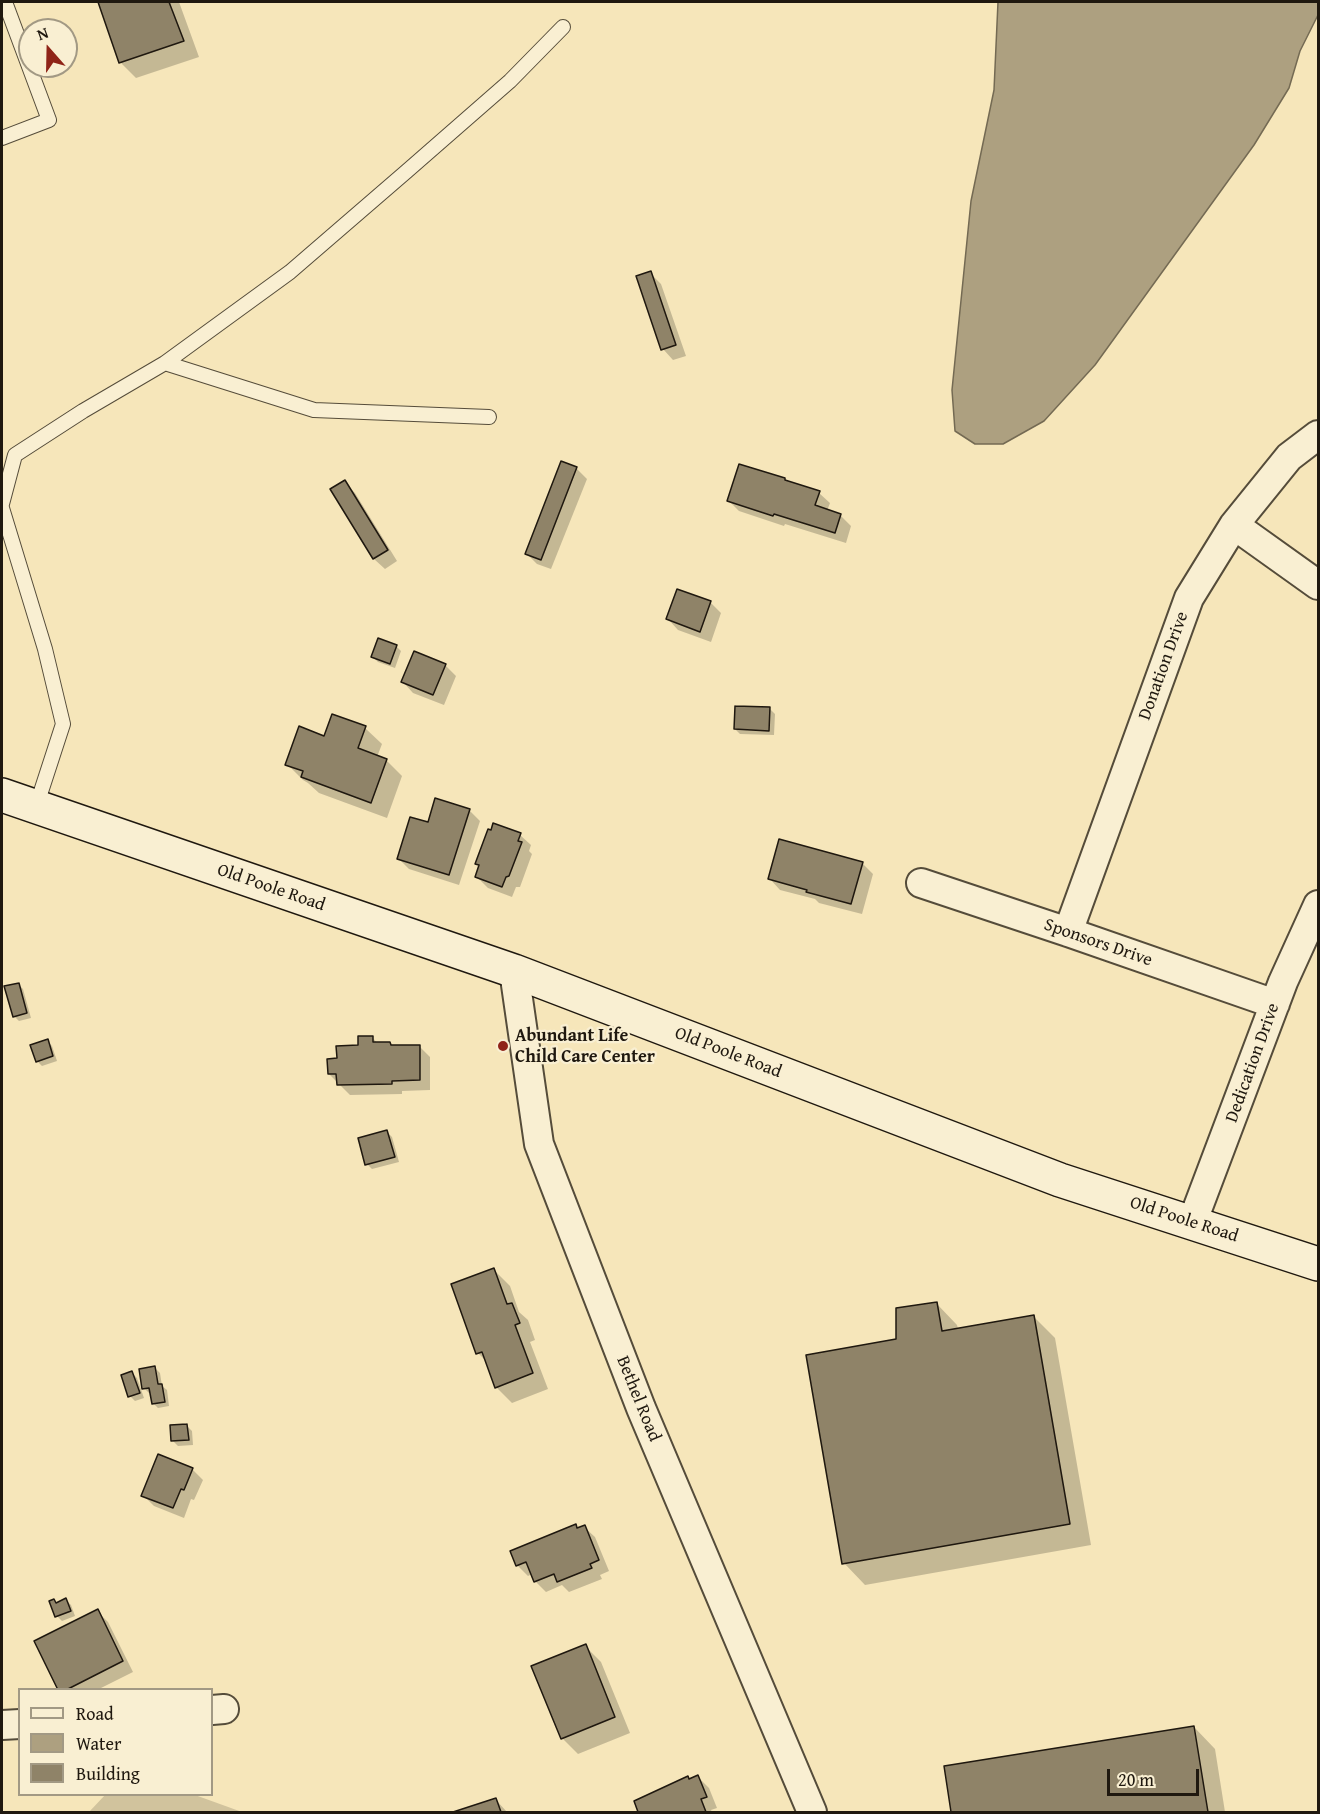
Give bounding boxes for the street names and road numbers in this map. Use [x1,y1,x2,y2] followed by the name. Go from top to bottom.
[1134,609,1194,723] street label: Donation Drive
[214,859,328,917] street label: Old Poole Road
[1041,914,1155,972] street label: Sponsors Drive
[1221,1000,1285,1126] street label: Dedication Drive
[672,1023,784,1083] street label: Old Poole Road
[1127,1192,1241,1248] street label: Old Poole Road
[611,1353,665,1445] street label: Bethel Road

